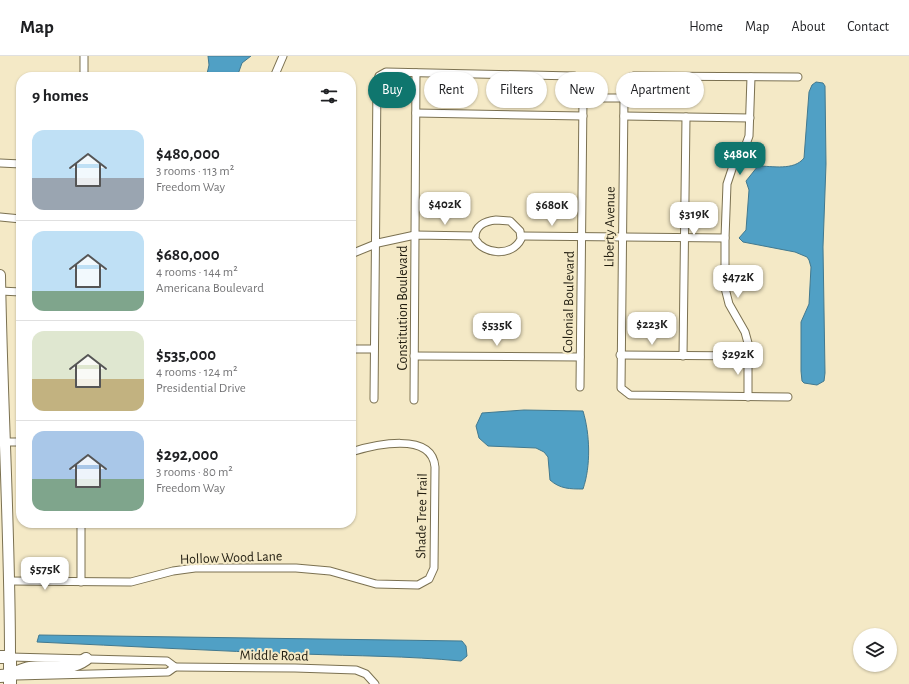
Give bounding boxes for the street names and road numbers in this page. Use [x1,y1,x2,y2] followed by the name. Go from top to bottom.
[602,186,618,268] street label: Liberty Avenue
[396,246,410,370] street label: Constitution Boulevard
[561,251,577,353] street label: Colonial Boulevard
[414,473,430,559] street label: Shade Tree Trail
[180,549,283,567] street label: Hollow Wood Lane
[239,648,309,664] street label: Middle Road

